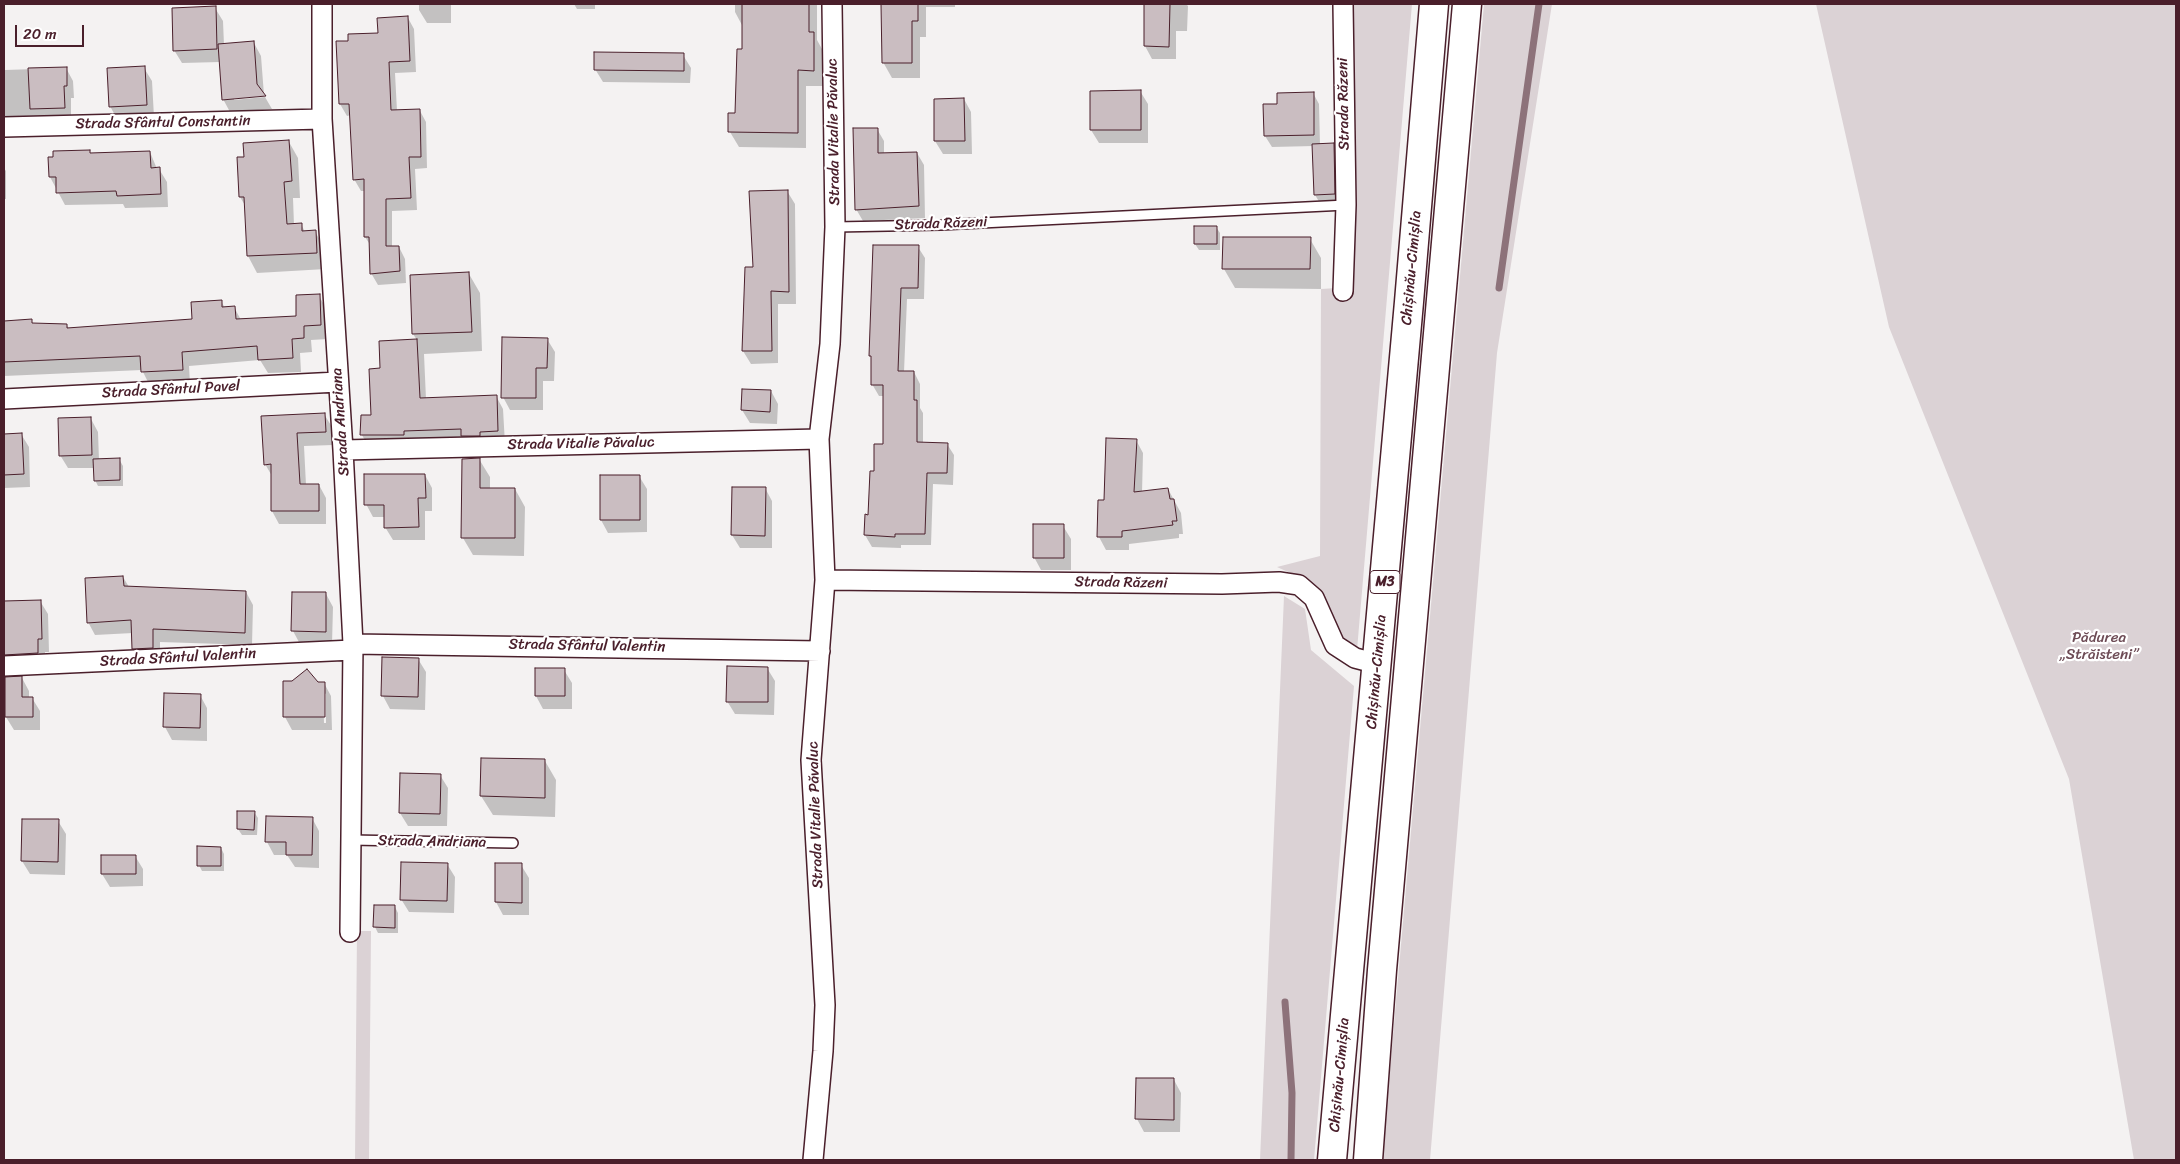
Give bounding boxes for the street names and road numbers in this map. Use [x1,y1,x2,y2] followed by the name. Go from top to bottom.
[824,58,844,206] street label: Strada Vitalie Păvaluc
[1334,58,1354,150] street label: Strada Răzeni
[75,112,251,134] street label: Strada Sfântul Constantin
[1398,210,1426,326] street label: Chișinău-Cimișlia
[894,213,988,235] street label: Strada Răzeni
[328,367,354,477] street label: Strada Andriana
[101,377,241,403] street label: Strada Sfântul Pavel
[507,434,655,454] street label: Strada Vitalie Păvaluc
[1370,570,1400,594] road number: M3
[1075,573,1167,593] street label: Strada Răzeni
[1363,614,1391,730] street label: Chișinău-Cimișlia
[509,636,665,656] street label: Strada Sfântul Valentin
[99,645,257,671] street label: Strada Sfântul Valentin
[804,741,828,889] street label: Strada Vitalie Păvaluc
[378,832,486,852] street label: Strada Andriana
[1326,1017,1354,1133] street label: Chișinău-Cimișlia

